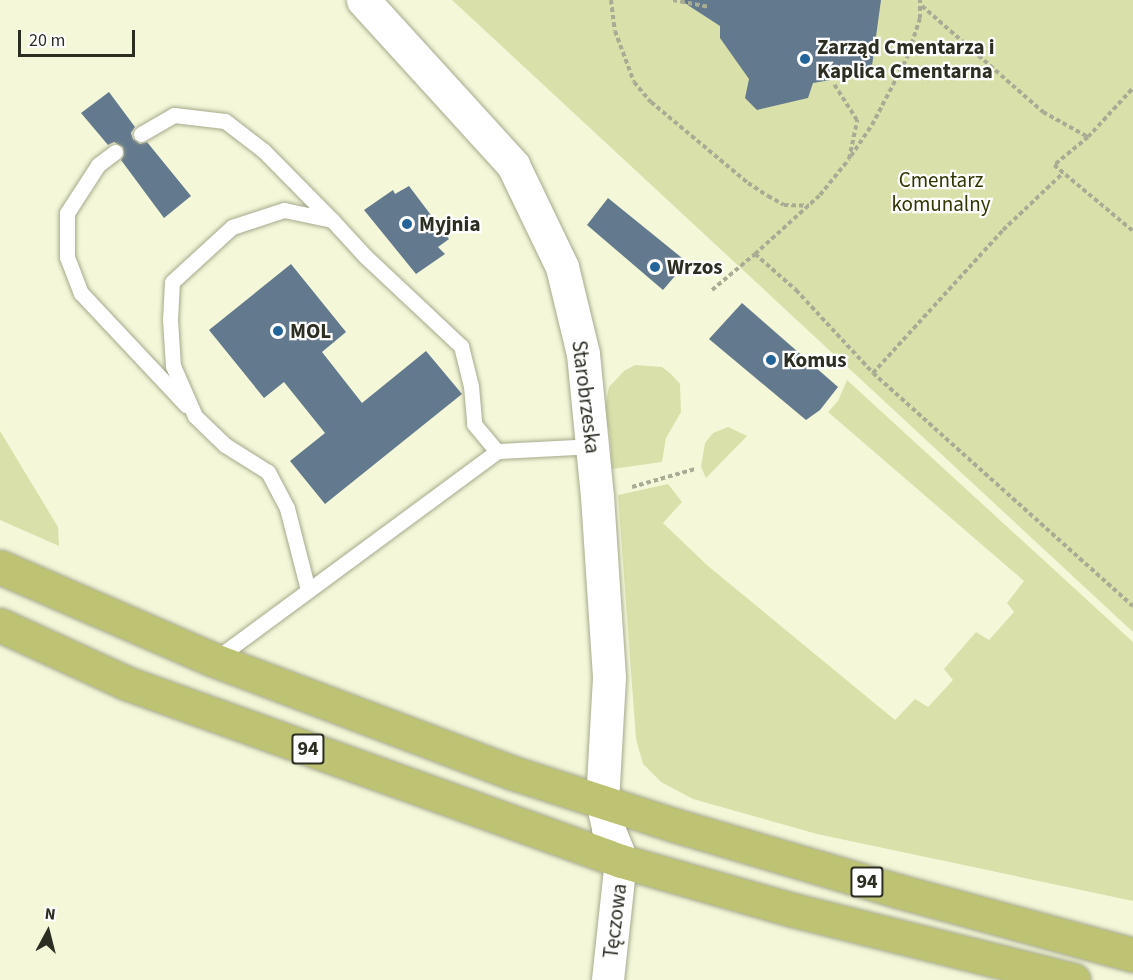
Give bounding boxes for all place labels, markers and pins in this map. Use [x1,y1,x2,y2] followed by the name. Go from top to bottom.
[817,34,994,84] place label: Zarząd Cmentarza i Kaplica Cmentarna
[798,52,812,66] marker: Zarząd Cmentarza i Kaplica Cmentarna
[419,211,480,237] place label: Myjnia
[400,217,414,231] marker: Myjnia
[667,254,723,280] place label: Wrzos
[648,260,662,274] marker: Wrzos
[290,318,331,344] place label: MOL
[271,324,285,338] marker: MOL
[783,347,846,373] place label: Komus
[764,353,778,367] marker: Komus

